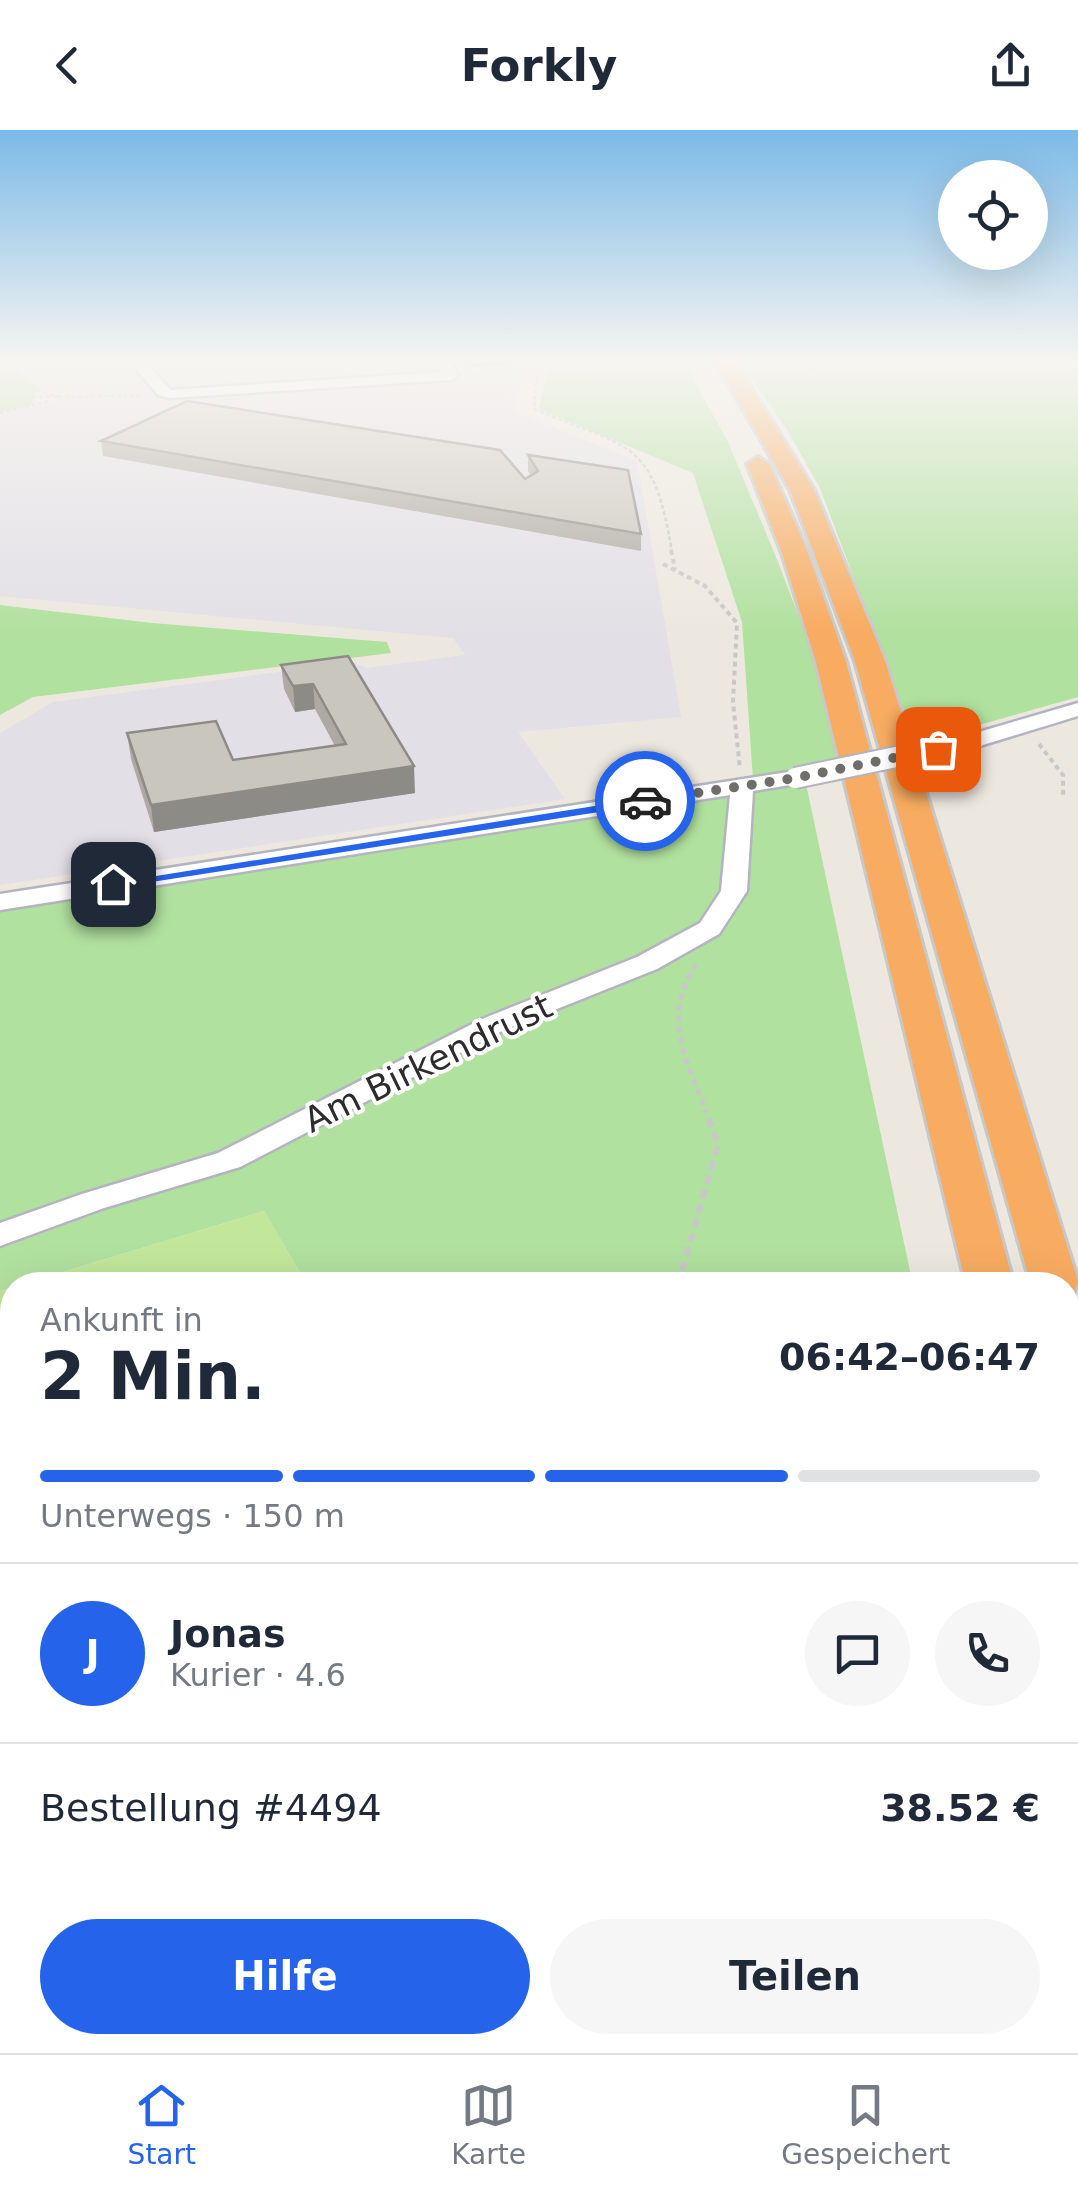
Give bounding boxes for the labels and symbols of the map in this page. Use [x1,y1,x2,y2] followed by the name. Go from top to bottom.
[896,707,981,792] pin
[595,751,695,851] courier
[71,842,156,927] pin
[298,986,558,1140] street label: Am Birkendrust

